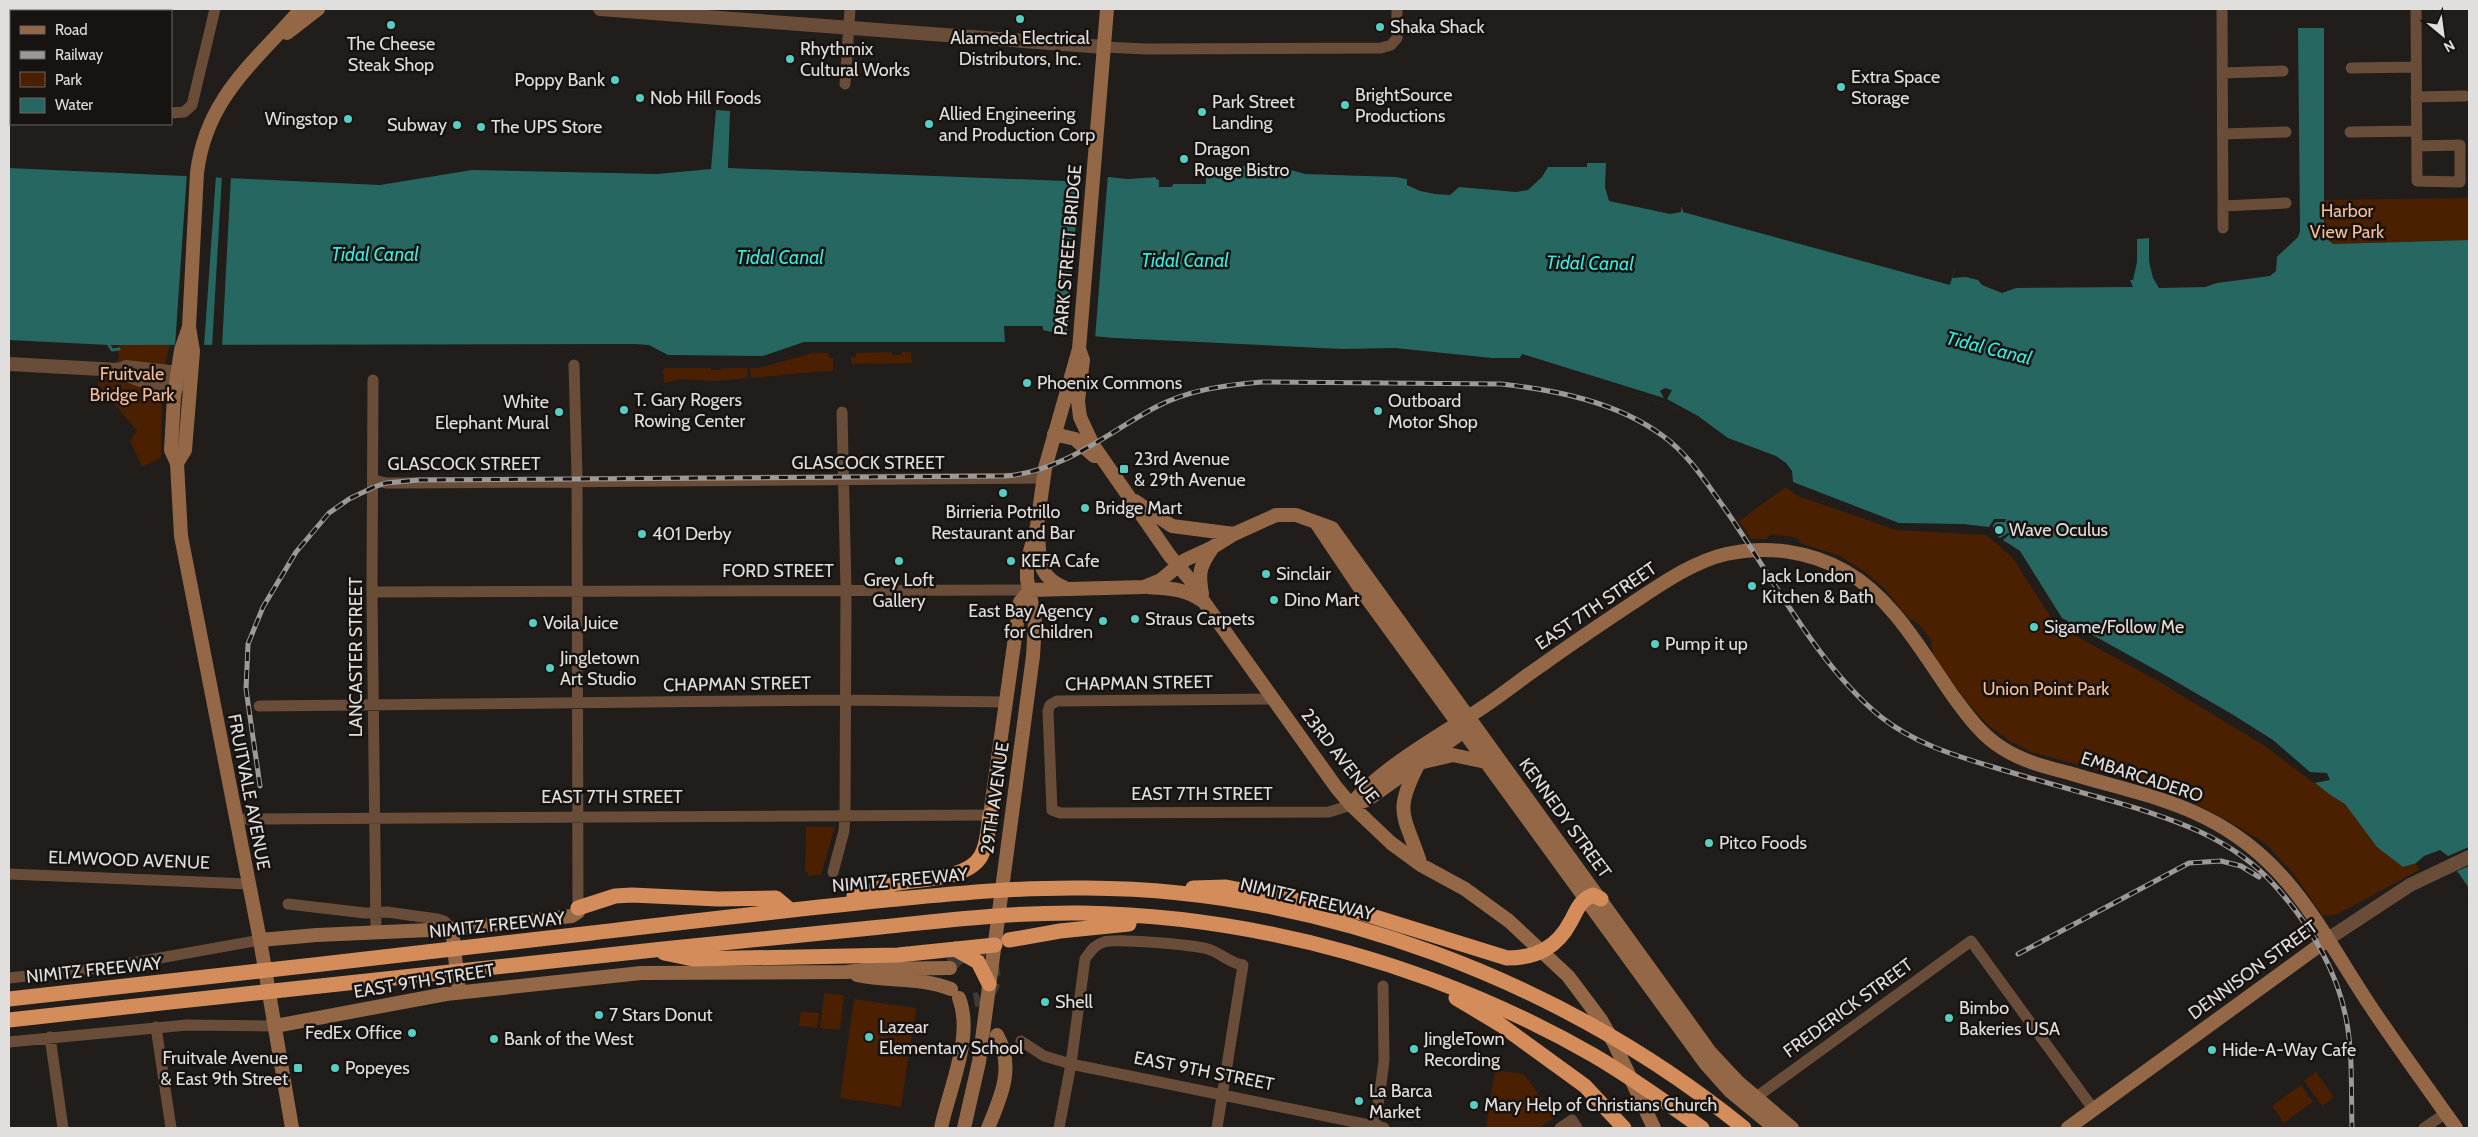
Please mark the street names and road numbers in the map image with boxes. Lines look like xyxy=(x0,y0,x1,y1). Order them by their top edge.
street label: PARK STREET BRIDGE xyxy=(1050,164,1086,336)
street label: GLASCOCK STREET xyxy=(791,452,945,474)
street label: GLASCOCK STREET xyxy=(387,453,541,475)
street label: EAST 7TH STREET xyxy=(1531,557,1661,655)
street label: FORD STREET xyxy=(722,560,834,582)
street label: LANCASTER STREET xyxy=(345,576,367,737)
street label: CHAPMAN STREET xyxy=(1065,671,1214,695)
street label: CHAPMAN STREET xyxy=(663,672,812,696)
street label: 23RD AVENUE xyxy=(1296,704,1384,808)
street label: FRUITVALE AVENUE xyxy=(223,712,275,872)
street label: 29TH AVENUE xyxy=(976,741,1014,855)
street label: EMBARCADERO xyxy=(2078,747,2206,807)
street label: KENNEDY STREET xyxy=(1514,754,1616,883)
street label: EAST 7TH STREET xyxy=(1131,783,1273,805)
street label: EAST 7TH STREET xyxy=(541,786,683,808)
street label: ELMWOOD AVENUE xyxy=(48,846,210,874)
street label: NIMITZ FREEWAY xyxy=(831,863,970,897)
street label: NIMITZ FREEWAY xyxy=(1238,873,1377,925)
street label: NIMITZ FREEWAY xyxy=(428,907,567,943)
street label: DENNISON STREET xyxy=(2184,915,2322,1024)
street label: NIMITZ FREEWAY xyxy=(25,952,164,988)
street label: FREDERICK STREET xyxy=(1779,953,1917,1062)
street label: EAST 9TH STREET xyxy=(352,959,496,1003)
street label: EAST 9TH STREET xyxy=(1132,1047,1276,1095)

